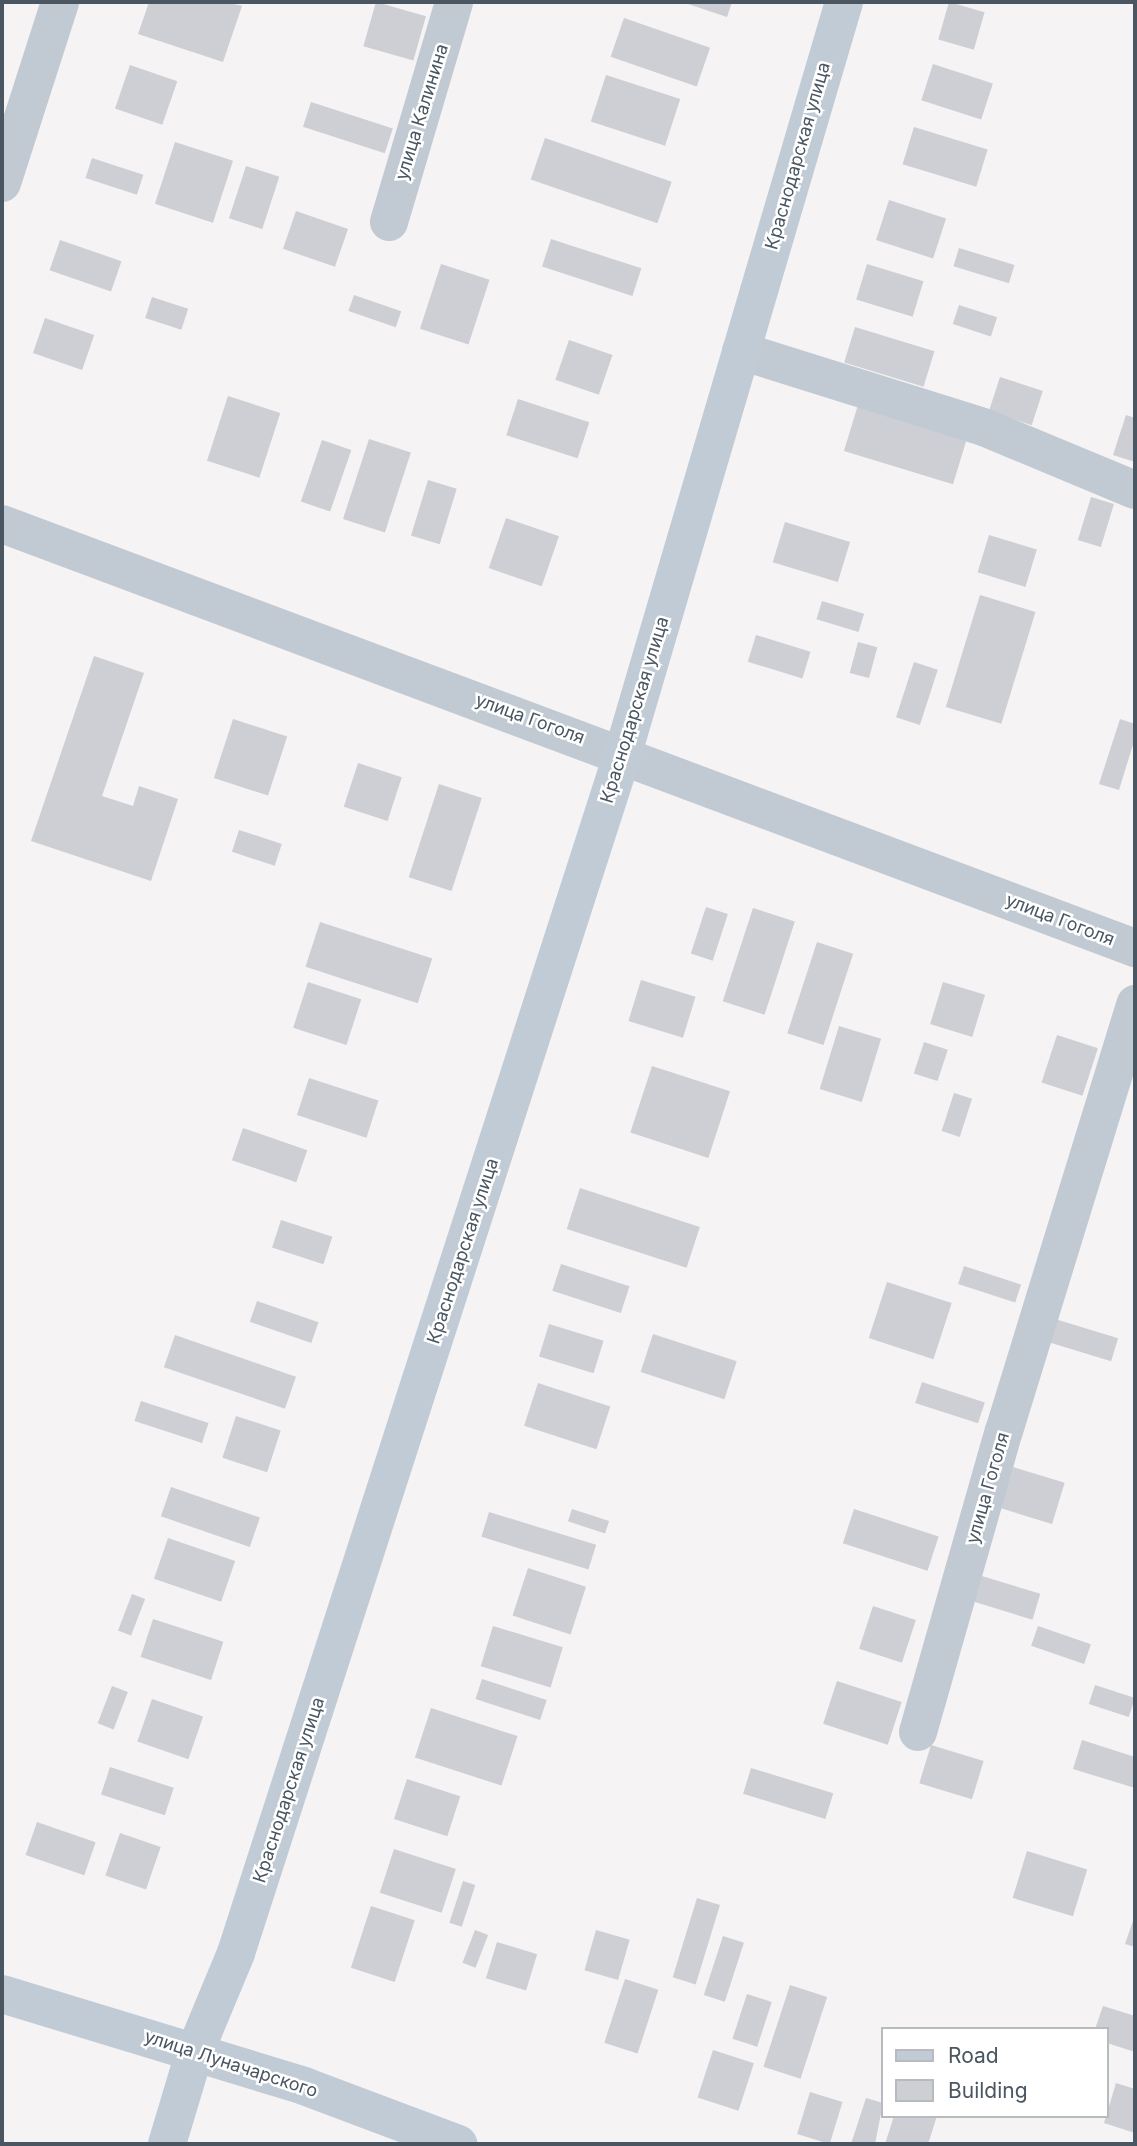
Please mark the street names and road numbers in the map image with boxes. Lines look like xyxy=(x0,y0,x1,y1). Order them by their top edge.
street label: улица Калинина xyxy=(391,41,453,183)
street label: Краснодарская улица xyxy=(761,60,835,252)
street label: Краснодарская улица xyxy=(596,614,674,806)
street label: улица Гоголя xyxy=(472,689,588,749)
street label: улица Гоголя xyxy=(1003,889,1117,951)
street label: Краснодарская улица xyxy=(423,1155,503,1347)
street label: улица Гоголя xyxy=(962,1430,1014,1546)
street label: Краснодарская улица xyxy=(249,1694,329,1886)
street label: улица Луначарского xyxy=(142,2026,320,2102)

